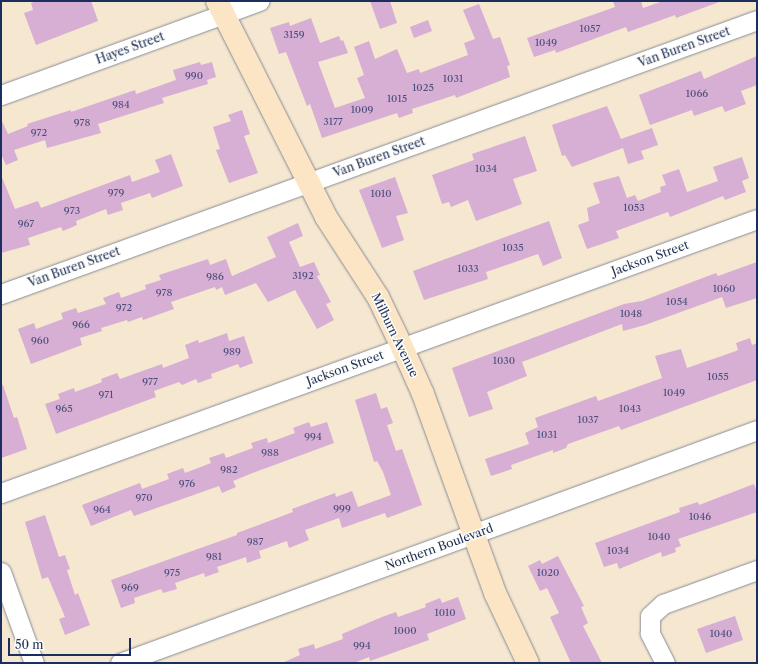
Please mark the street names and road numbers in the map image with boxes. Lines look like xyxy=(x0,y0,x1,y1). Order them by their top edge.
street label: Van Buren Street xyxy=(636,24,732,70)
street label: Hayes Street xyxy=(94,29,166,67)
street label: Van Buren Street xyxy=(331,134,427,180)
street label: Jackson Street xyxy=(610,237,690,279)
street label: Van Buren Street xyxy=(26,244,122,290)
street label: Milburn Avenue xyxy=(368,290,422,380)
street label: Jackson Street xyxy=(305,347,385,389)
street label: Northern Boulevard xyxy=(383,521,495,573)

